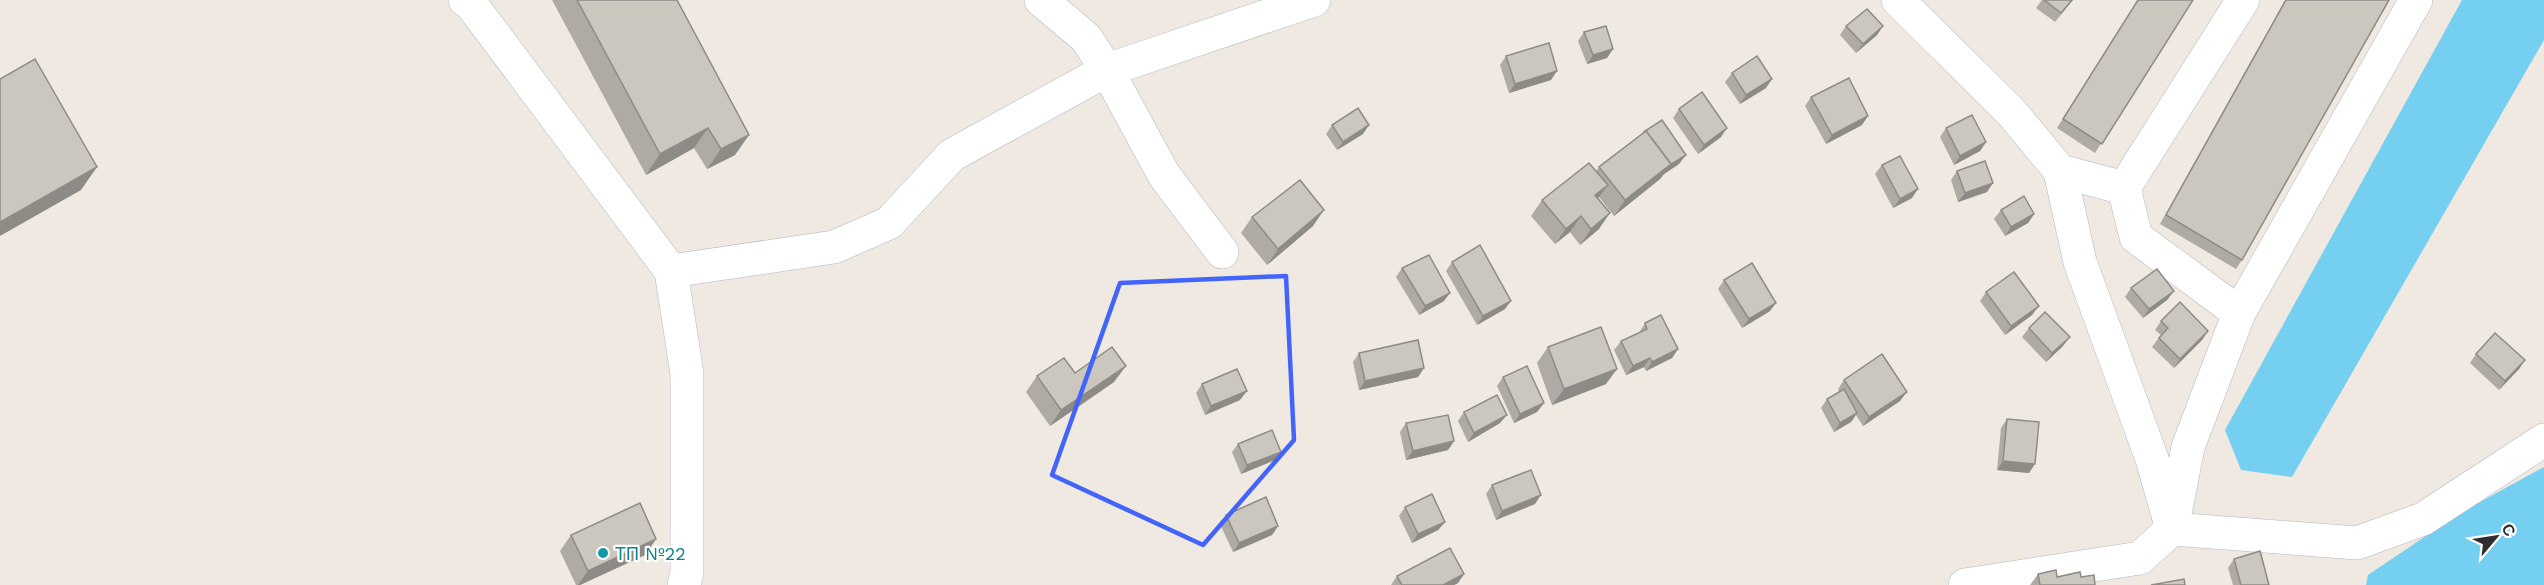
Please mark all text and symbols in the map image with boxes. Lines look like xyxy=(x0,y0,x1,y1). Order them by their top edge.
north arrow xyxy=(2466,507,2526,567)
text: С xyxy=(2498,520,2520,540)
place label: ТП №22 xyxy=(615,543,686,564)
marker: ТП №22 xyxy=(596,546,610,560)

